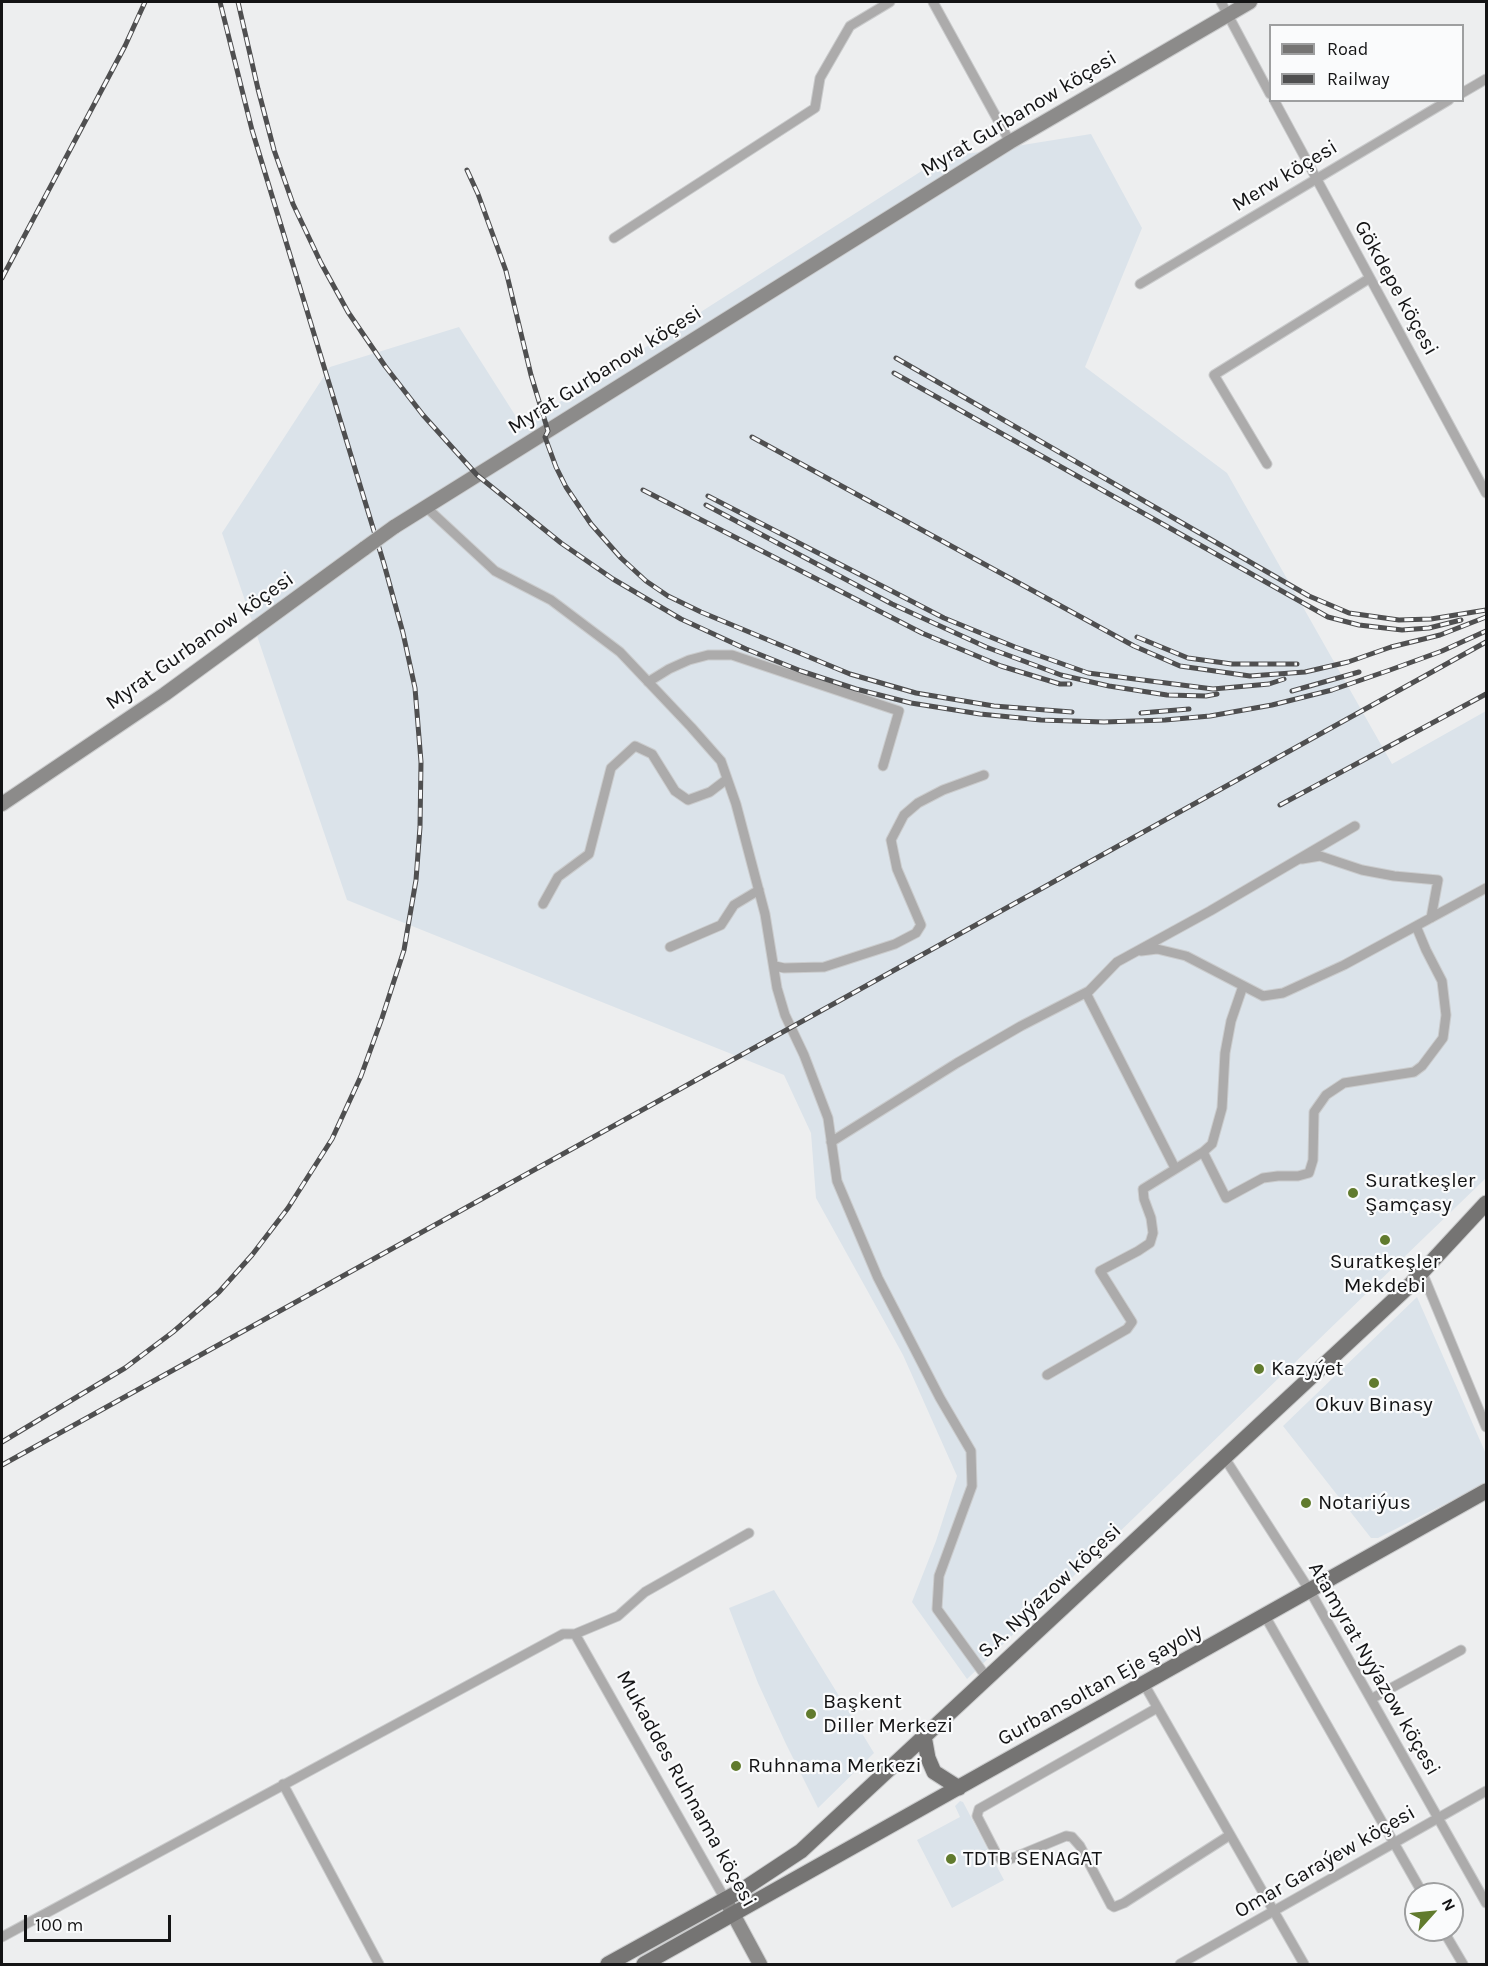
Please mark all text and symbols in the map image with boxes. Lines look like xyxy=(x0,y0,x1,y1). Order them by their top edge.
legend xyxy=(1269,24,1464,102)
text: Road xyxy=(1327,38,1368,60)
street label: Myrat Gurbanow köçesi xyxy=(917,46,1121,182)
text: Railway xyxy=(1327,68,1390,90)
street label: Merw köçesi xyxy=(1228,135,1342,217)
street label: Gökdepe köçesi xyxy=(1349,216,1443,360)
street label: Myrat Gurbanow köçesi xyxy=(503,300,707,440)
street label: Myrat Gurbanow köçesi xyxy=(101,566,299,716)
place label: Suratkeşler Şamçasy xyxy=(1365,1168,1475,1218)
marker: Suratkeşler Şamçasy xyxy=(1346,1186,1360,1200)
marker: Suratkeşler Mekdebi xyxy=(1378,1233,1392,1247)
place label: Suratkeşler Mekdebi xyxy=(1330,1249,1440,1299)
place label: Kazyýet xyxy=(1271,1356,1344,1382)
marker: Kazyýet xyxy=(1252,1362,1266,1376)
marker: Okuv Binasy xyxy=(1367,1376,1381,1390)
place label: Okuv Binasy xyxy=(1315,1392,1433,1418)
place label: Notariýus xyxy=(1318,1490,1411,1516)
marker: Notariýus xyxy=(1299,1496,1313,1510)
street label: S.A. Nyýazow köçesi xyxy=(973,1518,1127,1664)
street label: Atamyrat Nyýazow köçesi xyxy=(1303,1558,1445,1780)
street label: Gurbansoltan Eje şayoly xyxy=(993,1618,1207,1752)
street label: Mukaddes Ruhnama köçesi xyxy=(610,1666,762,1912)
place label: Başkent Diller Merkezi xyxy=(823,1689,953,1739)
marker: Başkent Diller Merkezi xyxy=(804,1707,818,1721)
place label: Ruhnama Merkezi xyxy=(748,1753,922,1779)
marker: Ruhnama Merkezi xyxy=(729,1759,743,1773)
street label: Omar Garaýew köçesi xyxy=(1230,1800,1420,1924)
place label: TDTB SENAGAT xyxy=(963,1846,1102,1872)
marker: TDTB SENAGAT xyxy=(944,1852,958,1866)
north arrow xyxy=(1404,1882,1464,1942)
text: N xyxy=(1438,1895,1460,1914)
scale bar xyxy=(27,1903,174,1941)
text: 100 m xyxy=(35,1914,83,1936)

